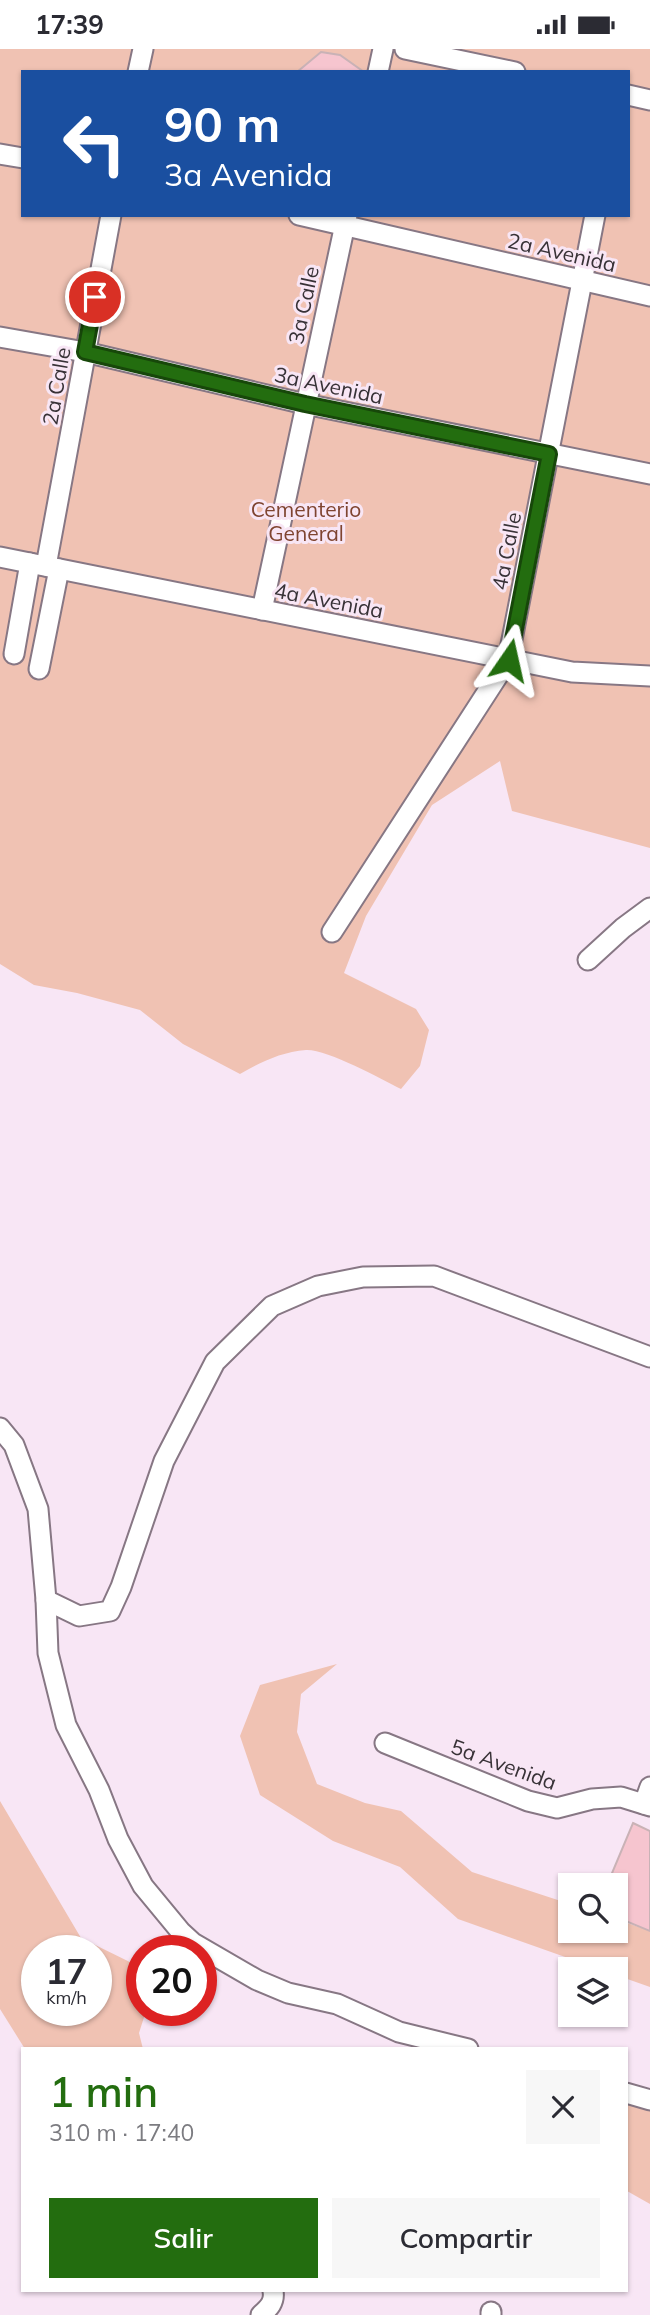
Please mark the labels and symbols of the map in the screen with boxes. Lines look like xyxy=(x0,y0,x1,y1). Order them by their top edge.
street label: 2a Avenida xyxy=(505,227,619,277)
street label: 3a Calle xyxy=(282,264,324,346)
pin xyxy=(65,267,125,327)
street label: 2a Calle xyxy=(36,345,76,427)
street label: 3a Avenida xyxy=(272,361,386,409)
park label: Cementerio General xyxy=(251,496,361,546)
street label: 4a Calle xyxy=(486,510,526,592)
street label: 4a Avenida xyxy=(272,577,386,623)
position arrow xyxy=(472,623,546,697)
street label: 5a Avenida xyxy=(448,1733,560,1795)
speed limit sign: 20 xyxy=(126,1935,217,2026)

